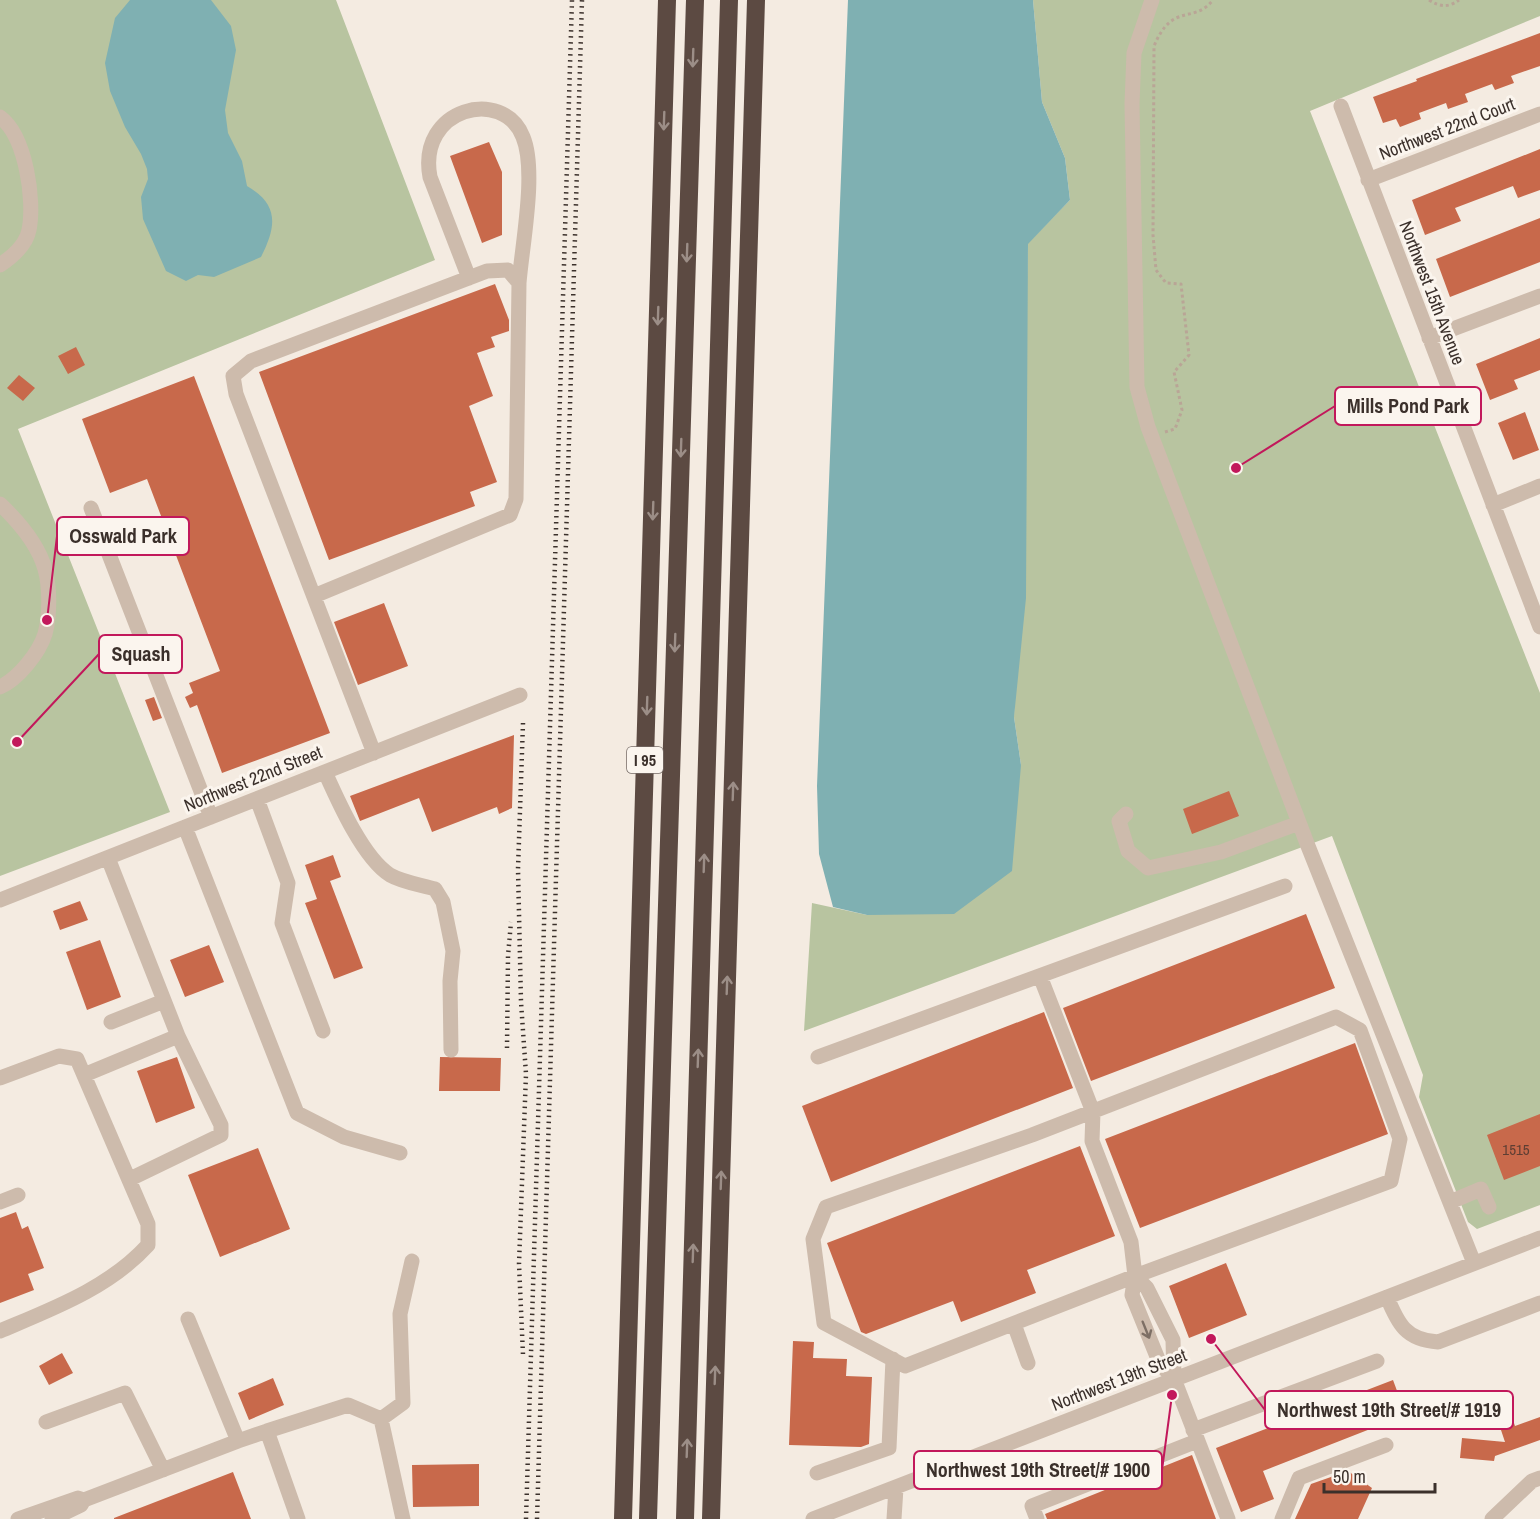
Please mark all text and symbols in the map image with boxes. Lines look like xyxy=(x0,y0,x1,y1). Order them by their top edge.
one-way arrow xyxy=(687,48,698,68)
street label: Northwest 22nd Court xyxy=(1375,91,1518,166)
one-way arrow xyxy=(658,111,670,131)
street label: Northwest 15th Avenue xyxy=(1393,217,1471,368)
one-way arrow xyxy=(681,243,693,263)
one-way arrow xyxy=(653,306,664,326)
callout: Mills Pond Park xyxy=(1335,387,1481,425)
text: Mills Pond Park xyxy=(1347,392,1470,419)
one-way arrow xyxy=(675,438,687,458)
one-way arrow xyxy=(647,501,658,521)
callout: Osswald Park xyxy=(57,517,189,555)
text: Osswald Park xyxy=(69,522,178,549)
one-way arrow xyxy=(669,633,681,653)
callout: Squash xyxy=(99,635,182,673)
text: Squash xyxy=(111,640,171,667)
one-way arrow xyxy=(641,696,653,716)
street label: Northwest 22nd Street xyxy=(180,739,326,818)
road number: I 95 xyxy=(627,747,663,773)
one-way arrow xyxy=(727,781,738,801)
one-way arrow xyxy=(698,854,709,874)
one-way arrow xyxy=(721,976,733,996)
one-way arrow xyxy=(692,1049,704,1069)
house number: 1515 xyxy=(1502,1139,1530,1160)
one-way arrow xyxy=(715,1171,727,1191)
one-way arrow xyxy=(687,1243,698,1263)
one-way arrow xyxy=(1141,1320,1152,1339)
street label: Northwest 19th Street xyxy=(1048,1342,1190,1417)
one-way arrow xyxy=(709,1366,721,1386)
callout: Northwest 19th Street/# 1919 xyxy=(1265,1391,1513,1429)
text: Northwest 19th Street/# 1919 xyxy=(1277,1396,1501,1423)
one-way arrow xyxy=(682,1438,693,1458)
callout: Northwest 19th Street/# 1900 xyxy=(914,1451,1162,1489)
text: Northwest 19th Street/# 1900 xyxy=(926,1456,1150,1483)
scale bar xyxy=(1324,1456,1435,1494)
text: 50 m xyxy=(1333,1464,1366,1489)

